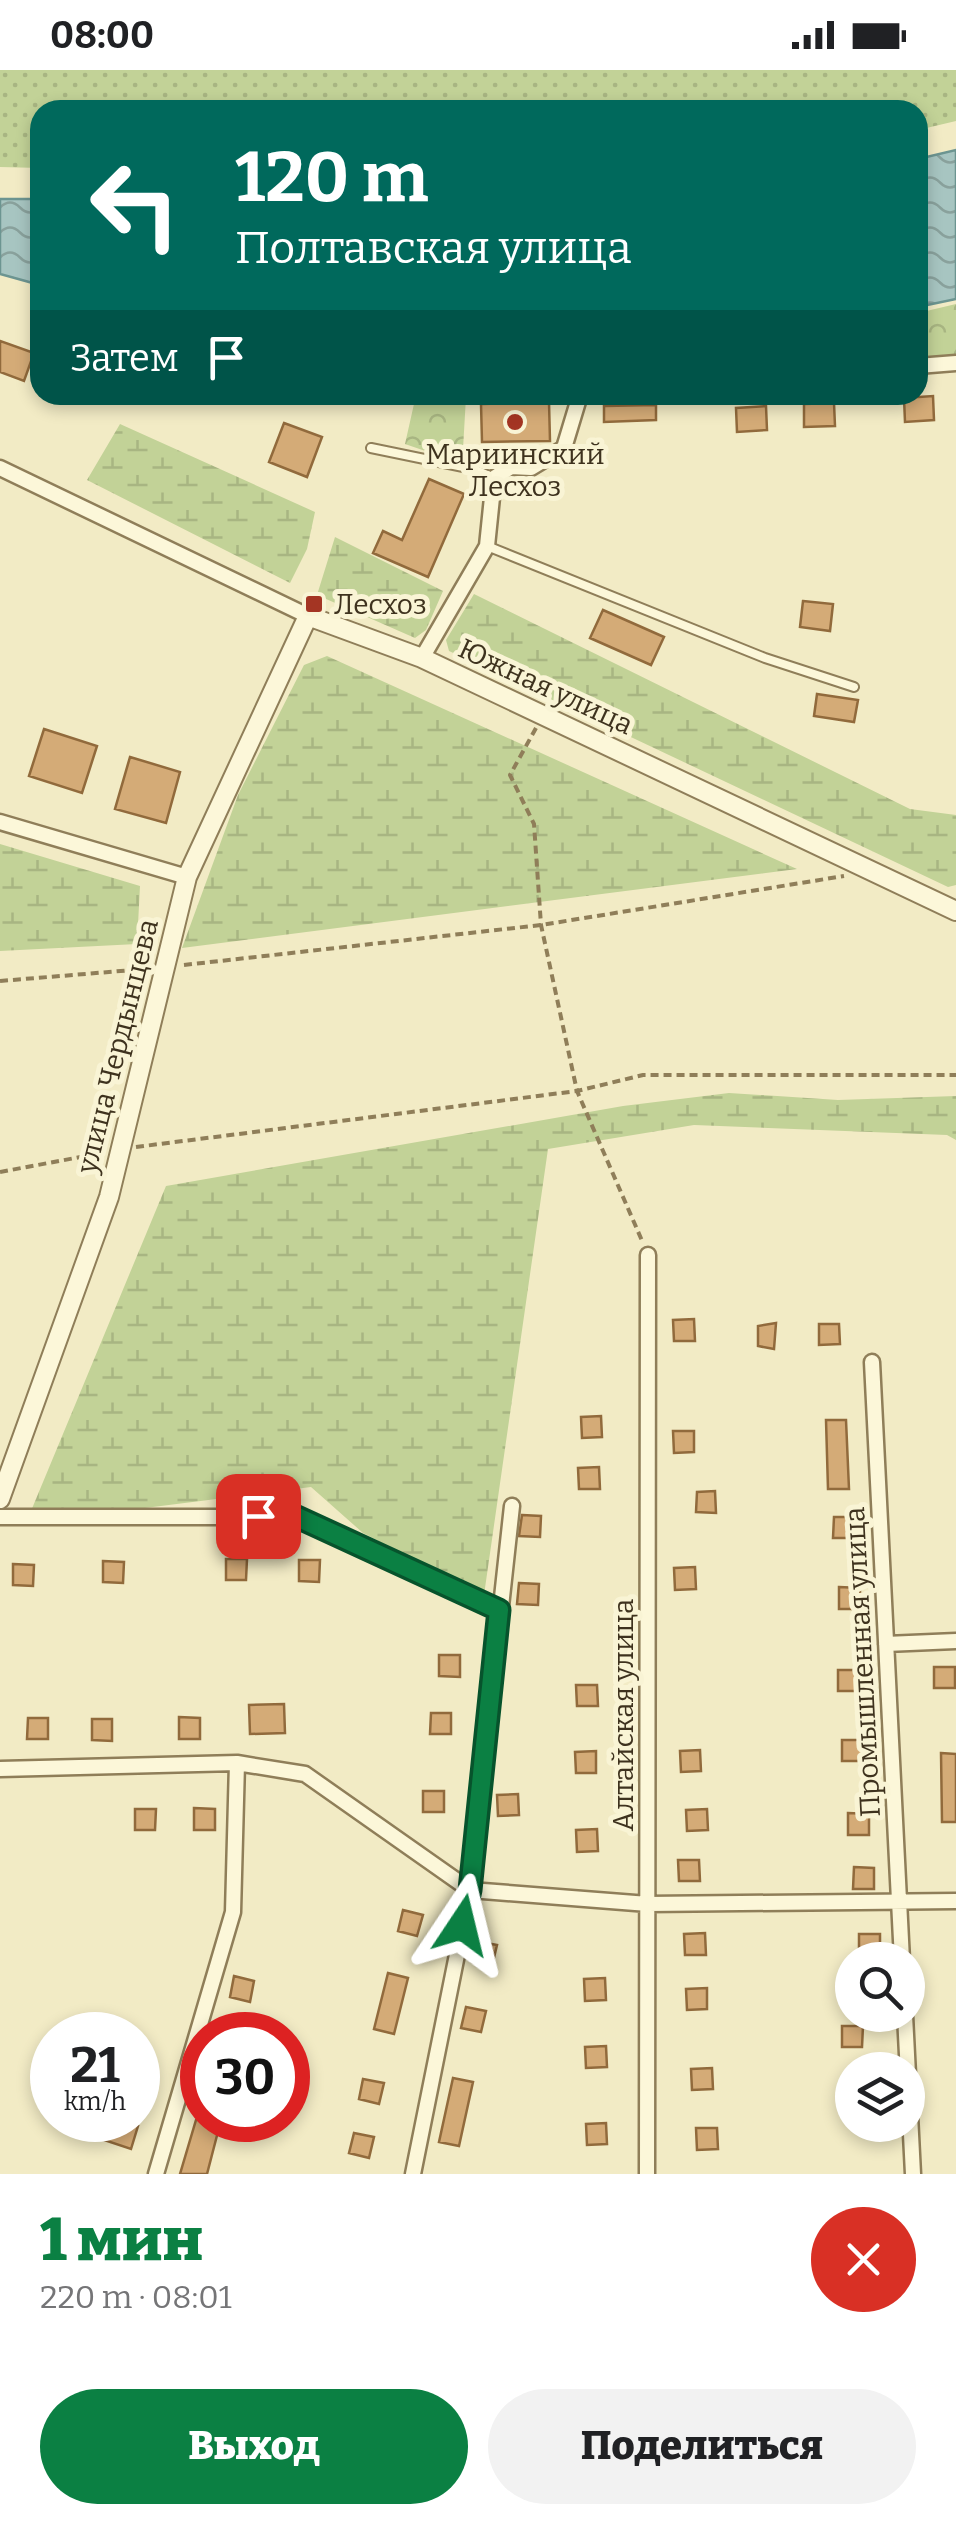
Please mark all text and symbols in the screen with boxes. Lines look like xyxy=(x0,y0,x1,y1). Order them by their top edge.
text: 08:00 xyxy=(50,12,154,58)
text: 120 m xyxy=(235,136,428,220)
icon: left xyxy=(70,140,200,270)
text: Полтавская улица xyxy=(235,221,632,275)
icon: arrive xyxy=(199,330,254,385)
text: Затем xyxy=(70,335,179,381)
marker: Мариинский Лесхоз xyxy=(504,411,526,433)
place label: Мариинский Лесхоз xyxy=(425,438,605,503)
place label: Лесхоз xyxy=(334,588,427,621)
marker: Лесхоз xyxy=(303,593,325,615)
street label: Южная улица xyxy=(453,632,638,741)
street label: улица Чердынцева xyxy=(70,916,165,1178)
pin xyxy=(216,1474,301,1559)
icon: arrive xyxy=(231,1489,286,1544)
street label: Промышленная улица xyxy=(838,1506,887,1818)
street label: Алтайская улица xyxy=(607,1599,640,1831)
position arrow xyxy=(410,1873,514,1977)
map controls xyxy=(835,1942,925,2142)
button: search xyxy=(835,1942,925,2032)
speed limit sign: 30 xyxy=(180,2012,310,2142)
text: 21 xyxy=(70,2035,120,2095)
button: layers xyxy=(835,2052,925,2142)
text: km/h xyxy=(64,2087,126,2117)
text: 1 мин xyxy=(40,2204,203,2276)
button: close xyxy=(811,2207,916,2312)
text: 220 m · 08:01 xyxy=(40,2278,232,2316)
button: Выход xyxy=(40,2389,468,2504)
button: Поделиться xyxy=(488,2389,916,2504)

